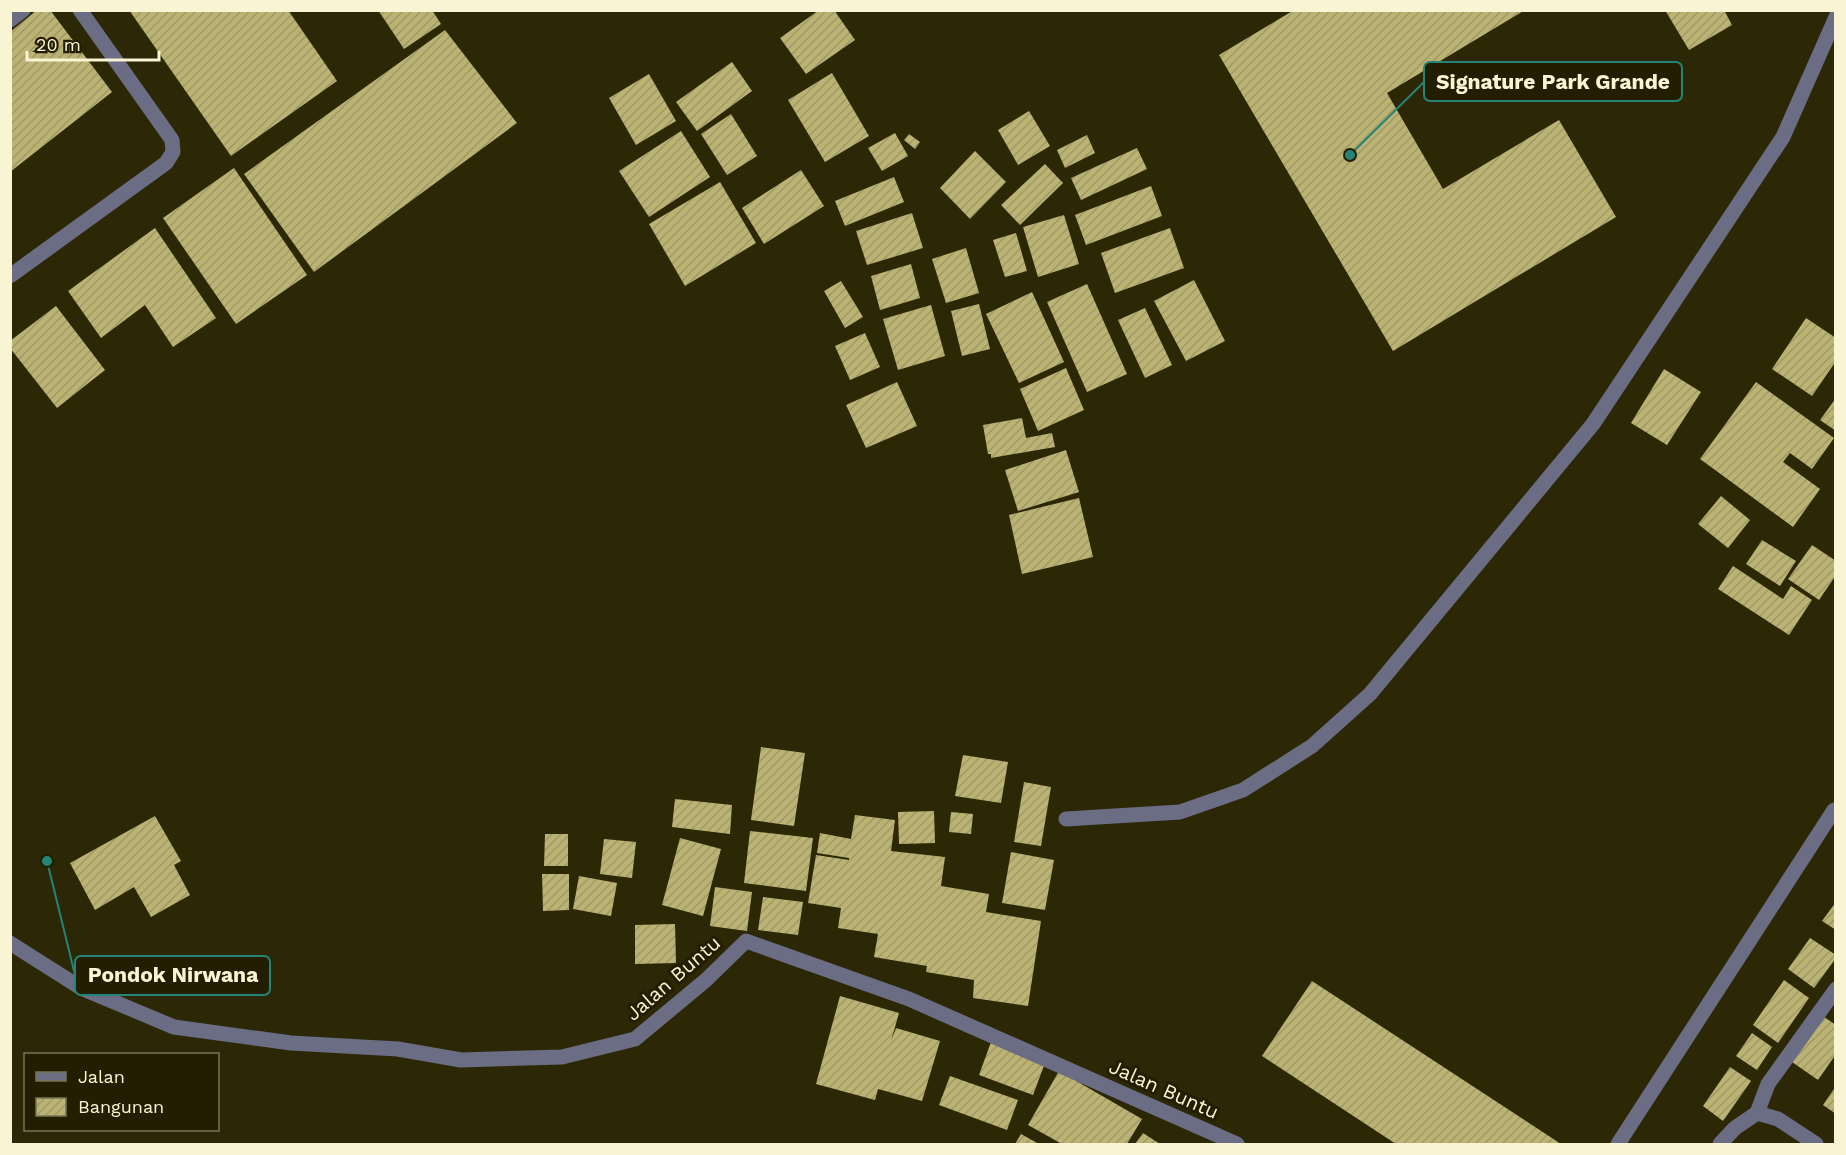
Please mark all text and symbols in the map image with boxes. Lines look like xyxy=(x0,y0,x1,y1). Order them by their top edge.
scale bar xyxy=(27,24,159,62)
text: 20 m xyxy=(36,34,81,55)
callout: Signature Park Grande xyxy=(1424,62,1682,101)
text: Signature Park Grande xyxy=(1436,69,1670,94)
street label: Jalan Buntu xyxy=(621,930,725,1026)
callout: Pondok Nirwana xyxy=(75,956,270,995)
text: Pondok Nirwana xyxy=(88,962,259,987)
legend xyxy=(24,1053,219,1131)
street label: Jalan Buntu xyxy=(1106,1054,1222,1124)
text: Jalan xyxy=(78,1066,125,1087)
text: Bangunan xyxy=(78,1096,164,1117)

